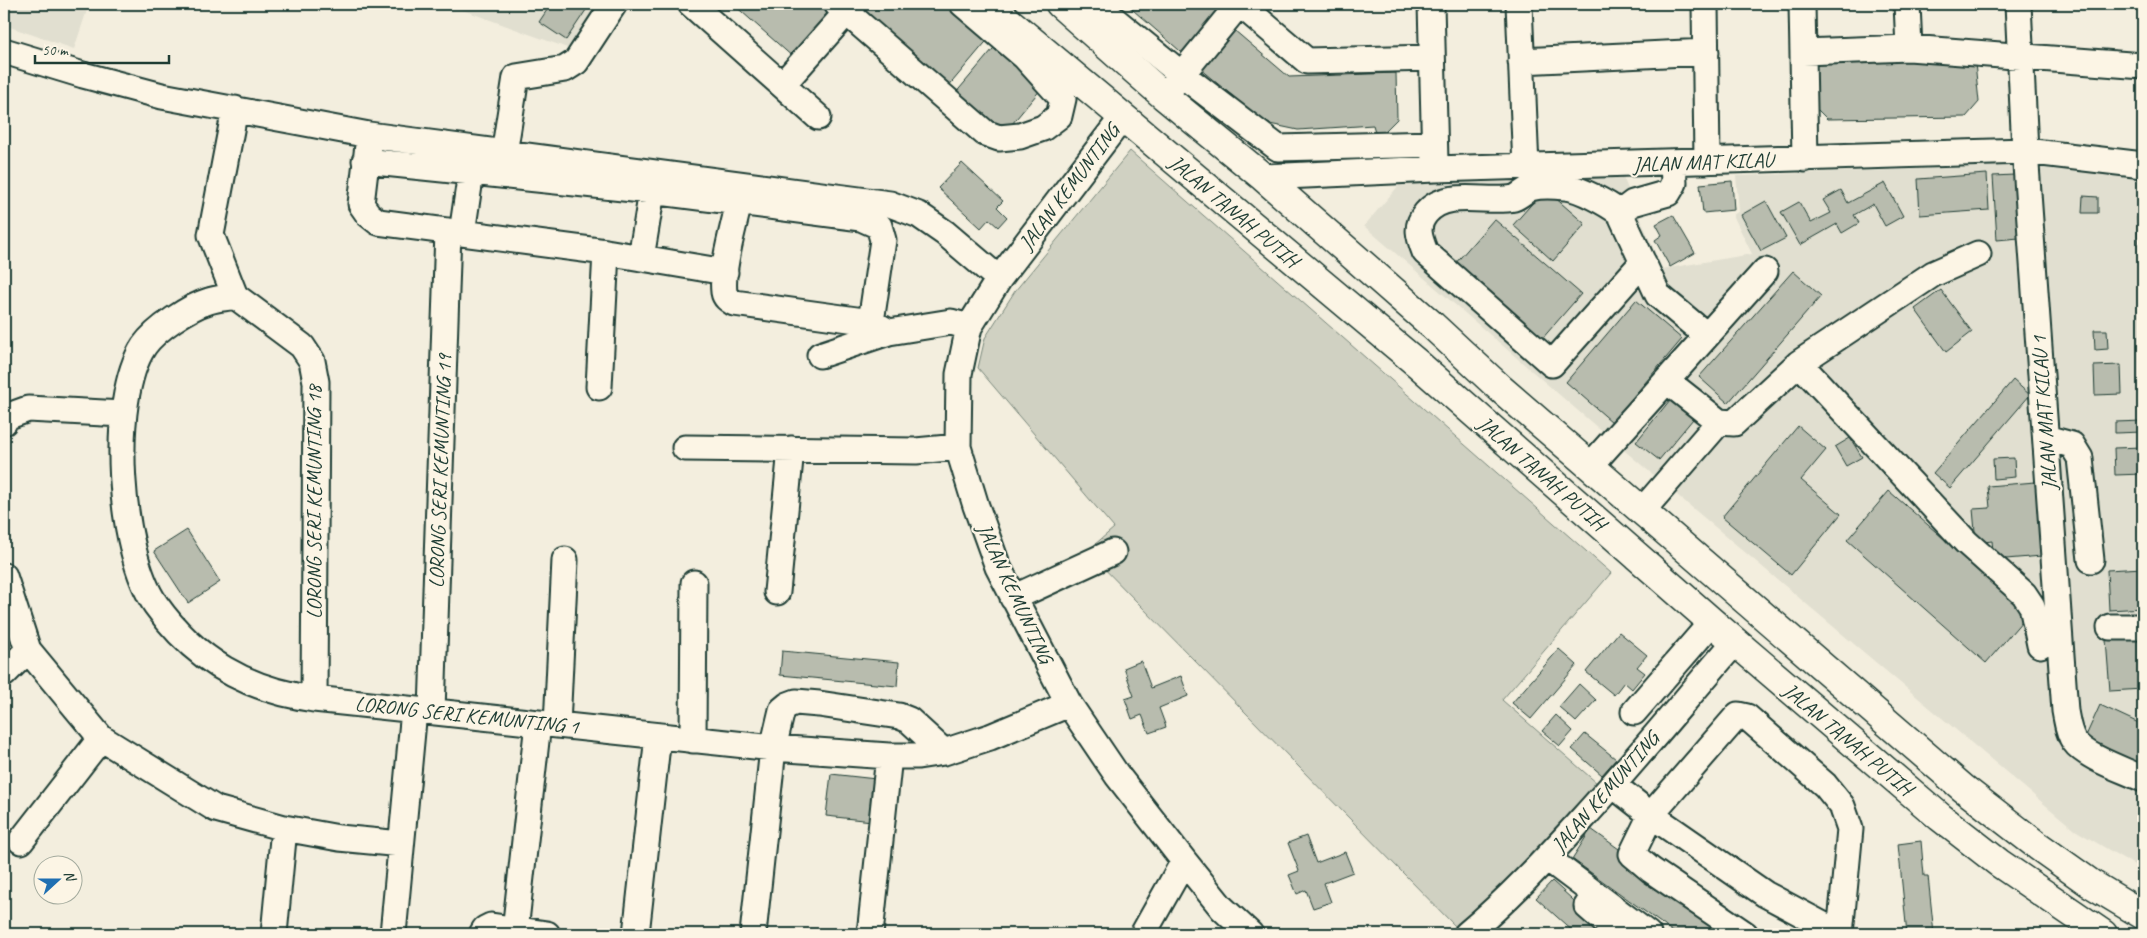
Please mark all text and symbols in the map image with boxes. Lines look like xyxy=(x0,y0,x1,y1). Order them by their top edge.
scale bar xyxy=(35,32,169,64)
text: 50 m xyxy=(42,41,69,60)
street label: JALAN KEMUNTING xyxy=(1013,116,1127,256)
street label: JALAN MAT KILAU xyxy=(1631,146,1776,177)
street label: JALAN TANAH PUTIH xyxy=(1163,149,1307,275)
street label: JALAN MAT KILAU 1 xyxy=(2026,333,2062,492)
street label: LORONG SERI KEMUNTING 19 xyxy=(423,352,457,588)
street label: LORONG SERI KEMUNTING 18 xyxy=(301,382,327,619)
street label: JALAN TANAH PUTIH xyxy=(1472,410,1614,538)
street label: JALAN KEMUNTING xyxy=(971,518,1060,670)
street label: JALAN TANAH PUTIH xyxy=(1777,677,1921,803)
street label: LORONG SERI KEMUNTING 1 xyxy=(354,690,582,740)
street label: JALAN KEMUNTING xyxy=(1545,724,1667,858)
north arrow xyxy=(32,856,82,906)
text: N xyxy=(60,868,80,885)

